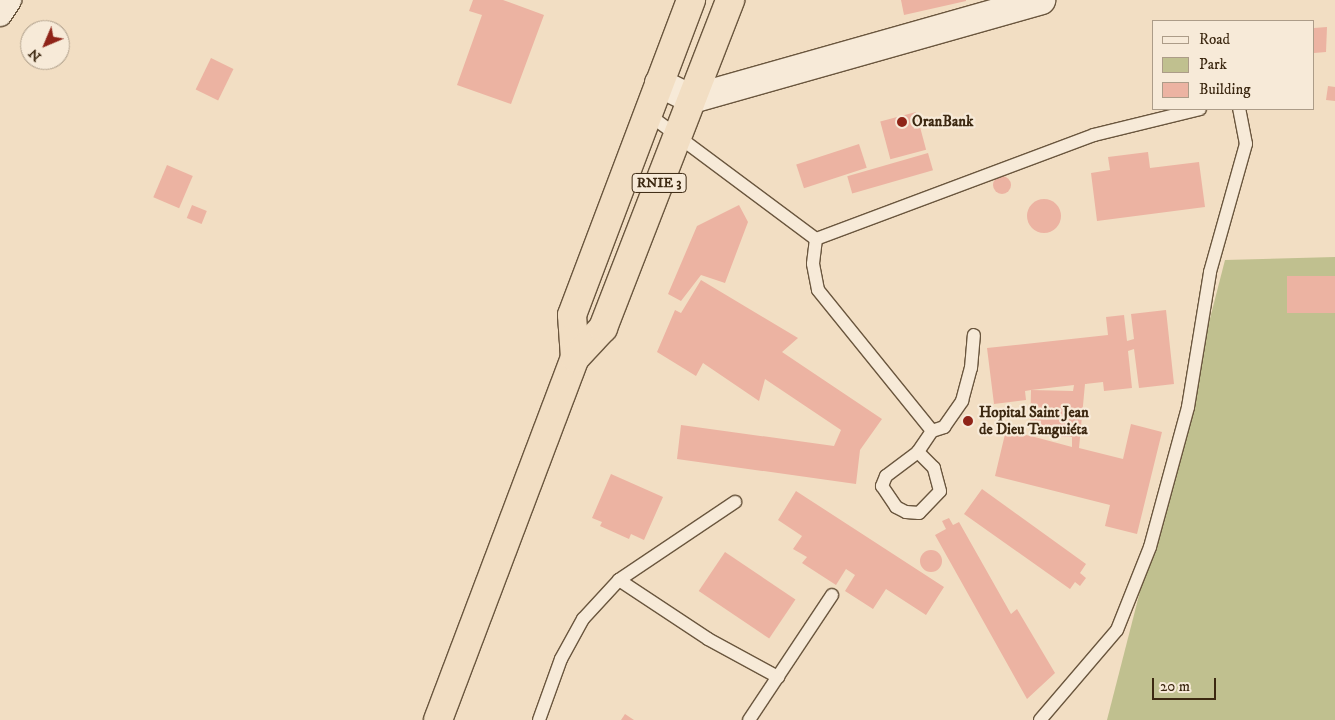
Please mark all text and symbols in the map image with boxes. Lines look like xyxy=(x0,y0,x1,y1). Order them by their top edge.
north arrow xyxy=(20,20,70,70)
legend xyxy=(1152,20,1315,110)
text: Road xyxy=(1199,30,1230,49)
text: N xyxy=(25,44,46,65)
text: Park xyxy=(1199,55,1227,74)
text: Building xyxy=(1199,80,1251,99)
place label: OranBank xyxy=(912,113,974,131)
marker: OranBank xyxy=(896,116,908,128)
road number: RNIE 3 xyxy=(632,172,686,194)
place label: Hopital Saint Jean de Dieu Tanguiéta xyxy=(979,403,1089,438)
marker: Hopital Saint Jean de Dieu Tanguiéta xyxy=(961,414,975,428)
scale bar xyxy=(1155,668,1219,700)
text: 20 m xyxy=(1160,677,1190,696)

